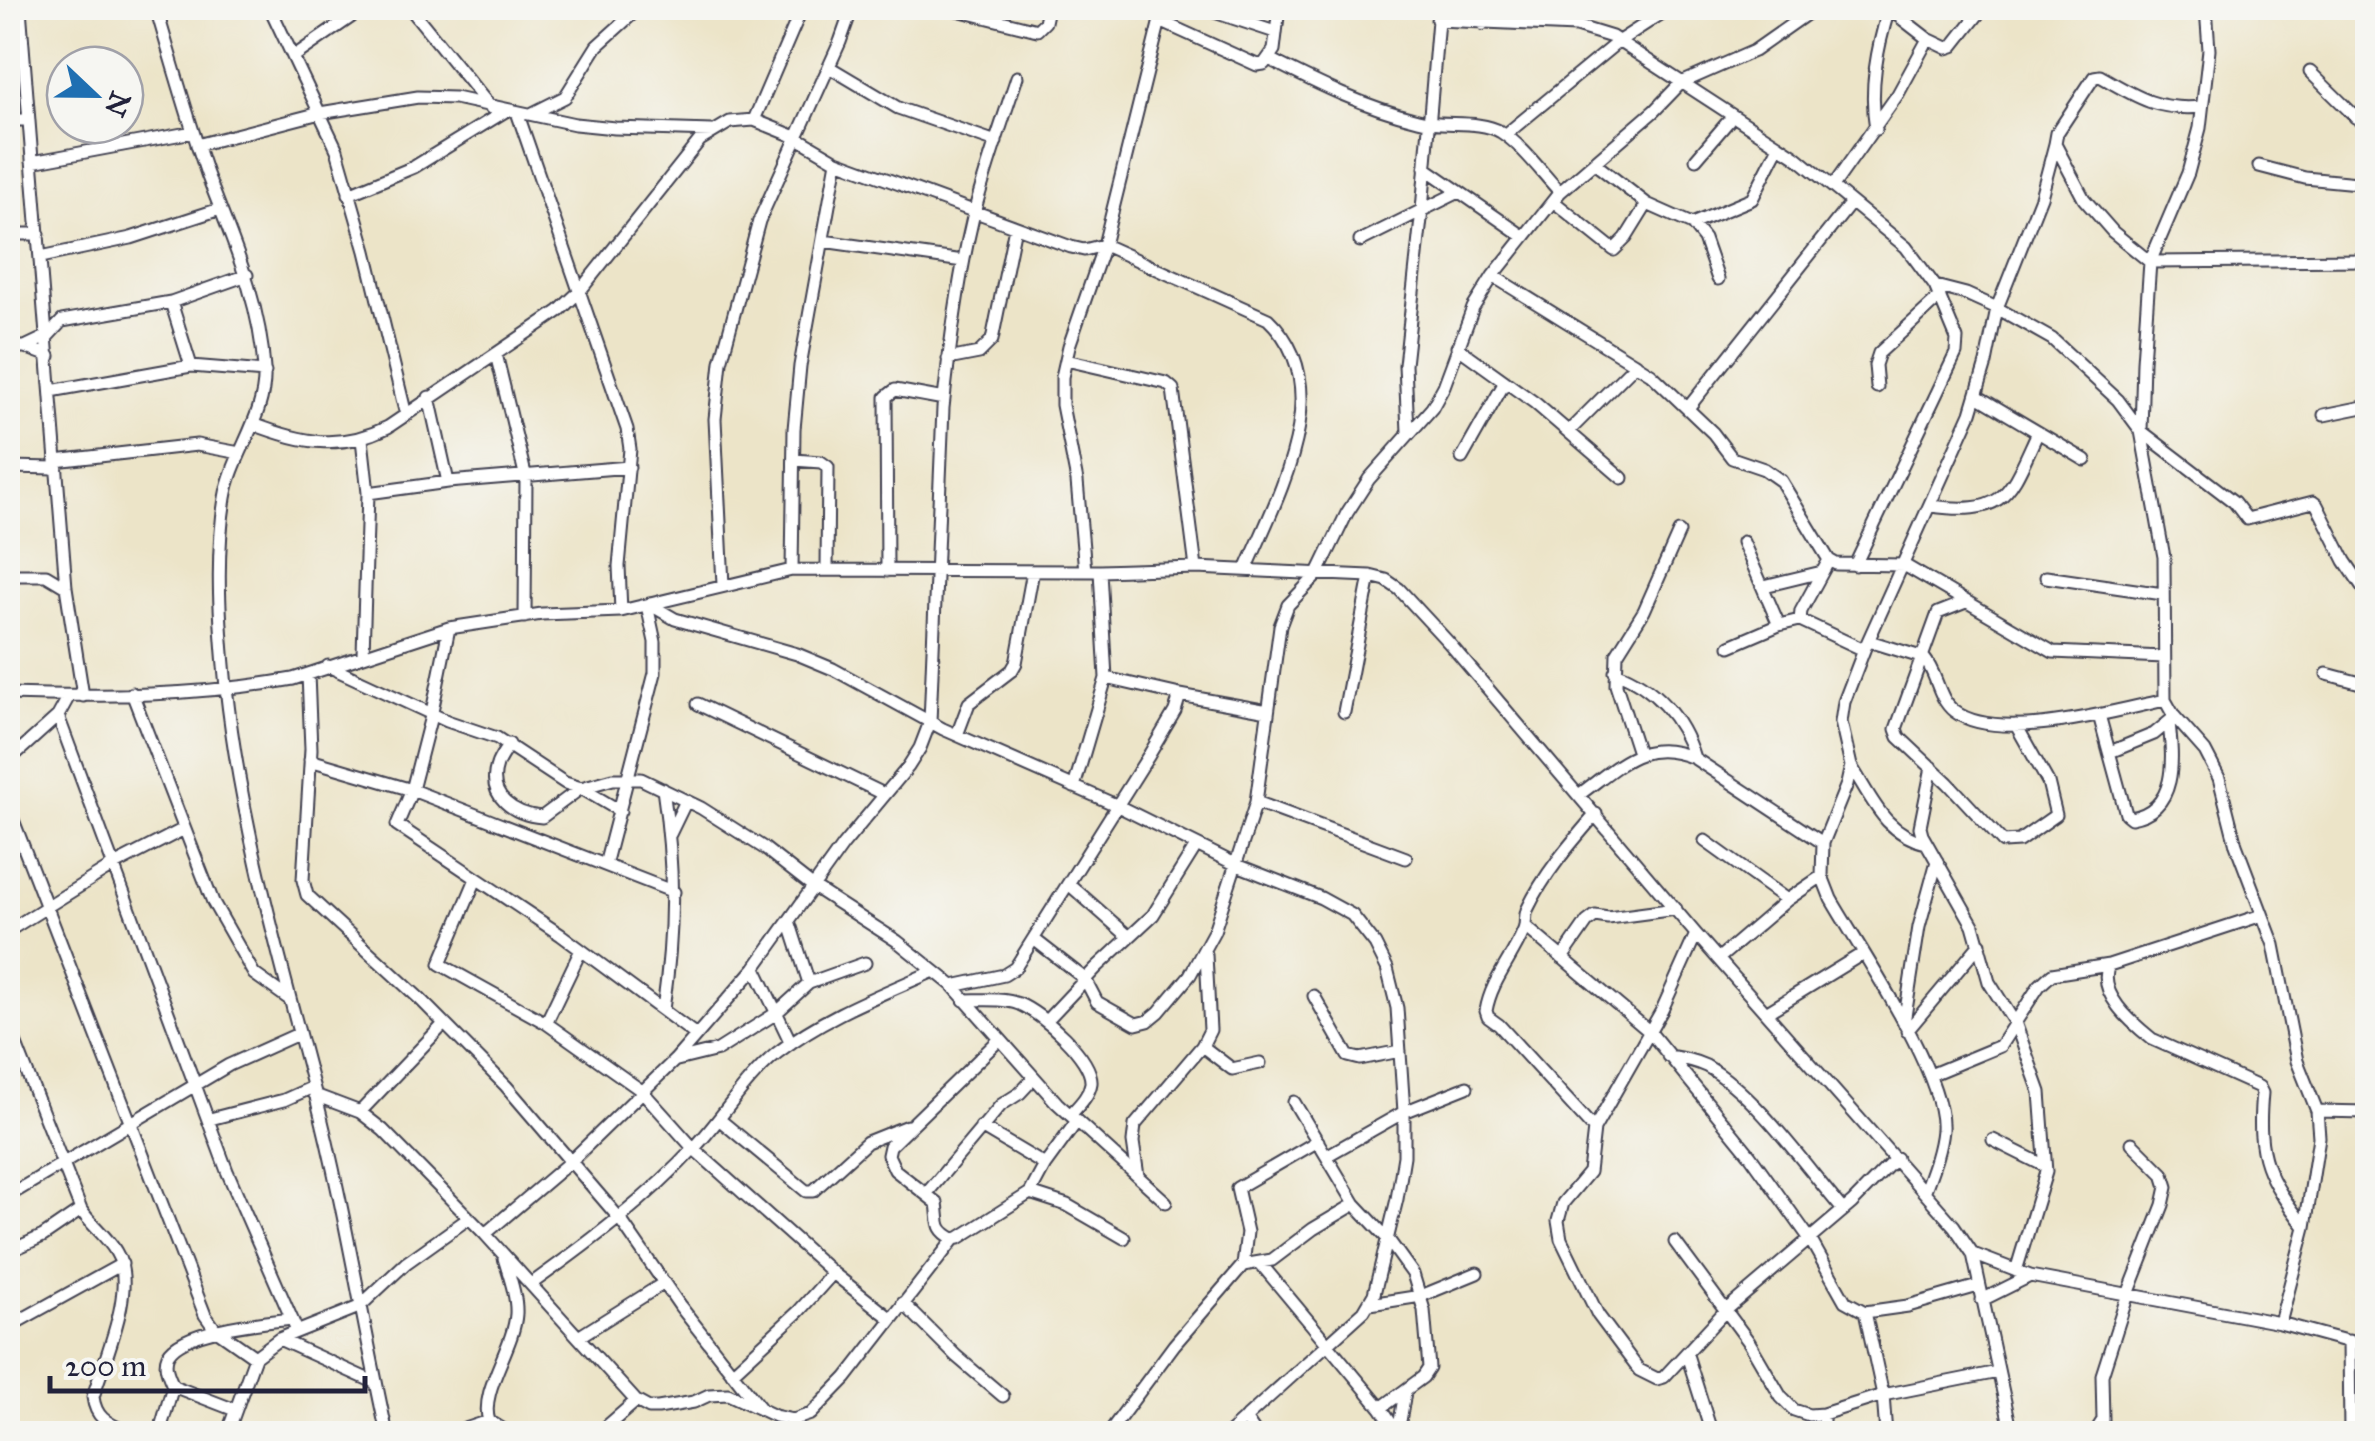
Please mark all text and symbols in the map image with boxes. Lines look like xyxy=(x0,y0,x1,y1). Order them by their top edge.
north arrow xyxy=(45,45,145,145)
text: N xyxy=(97,87,138,122)
scale bar xyxy=(50,1331,365,1393)
text: 200 m xyxy=(65,1348,146,1384)

